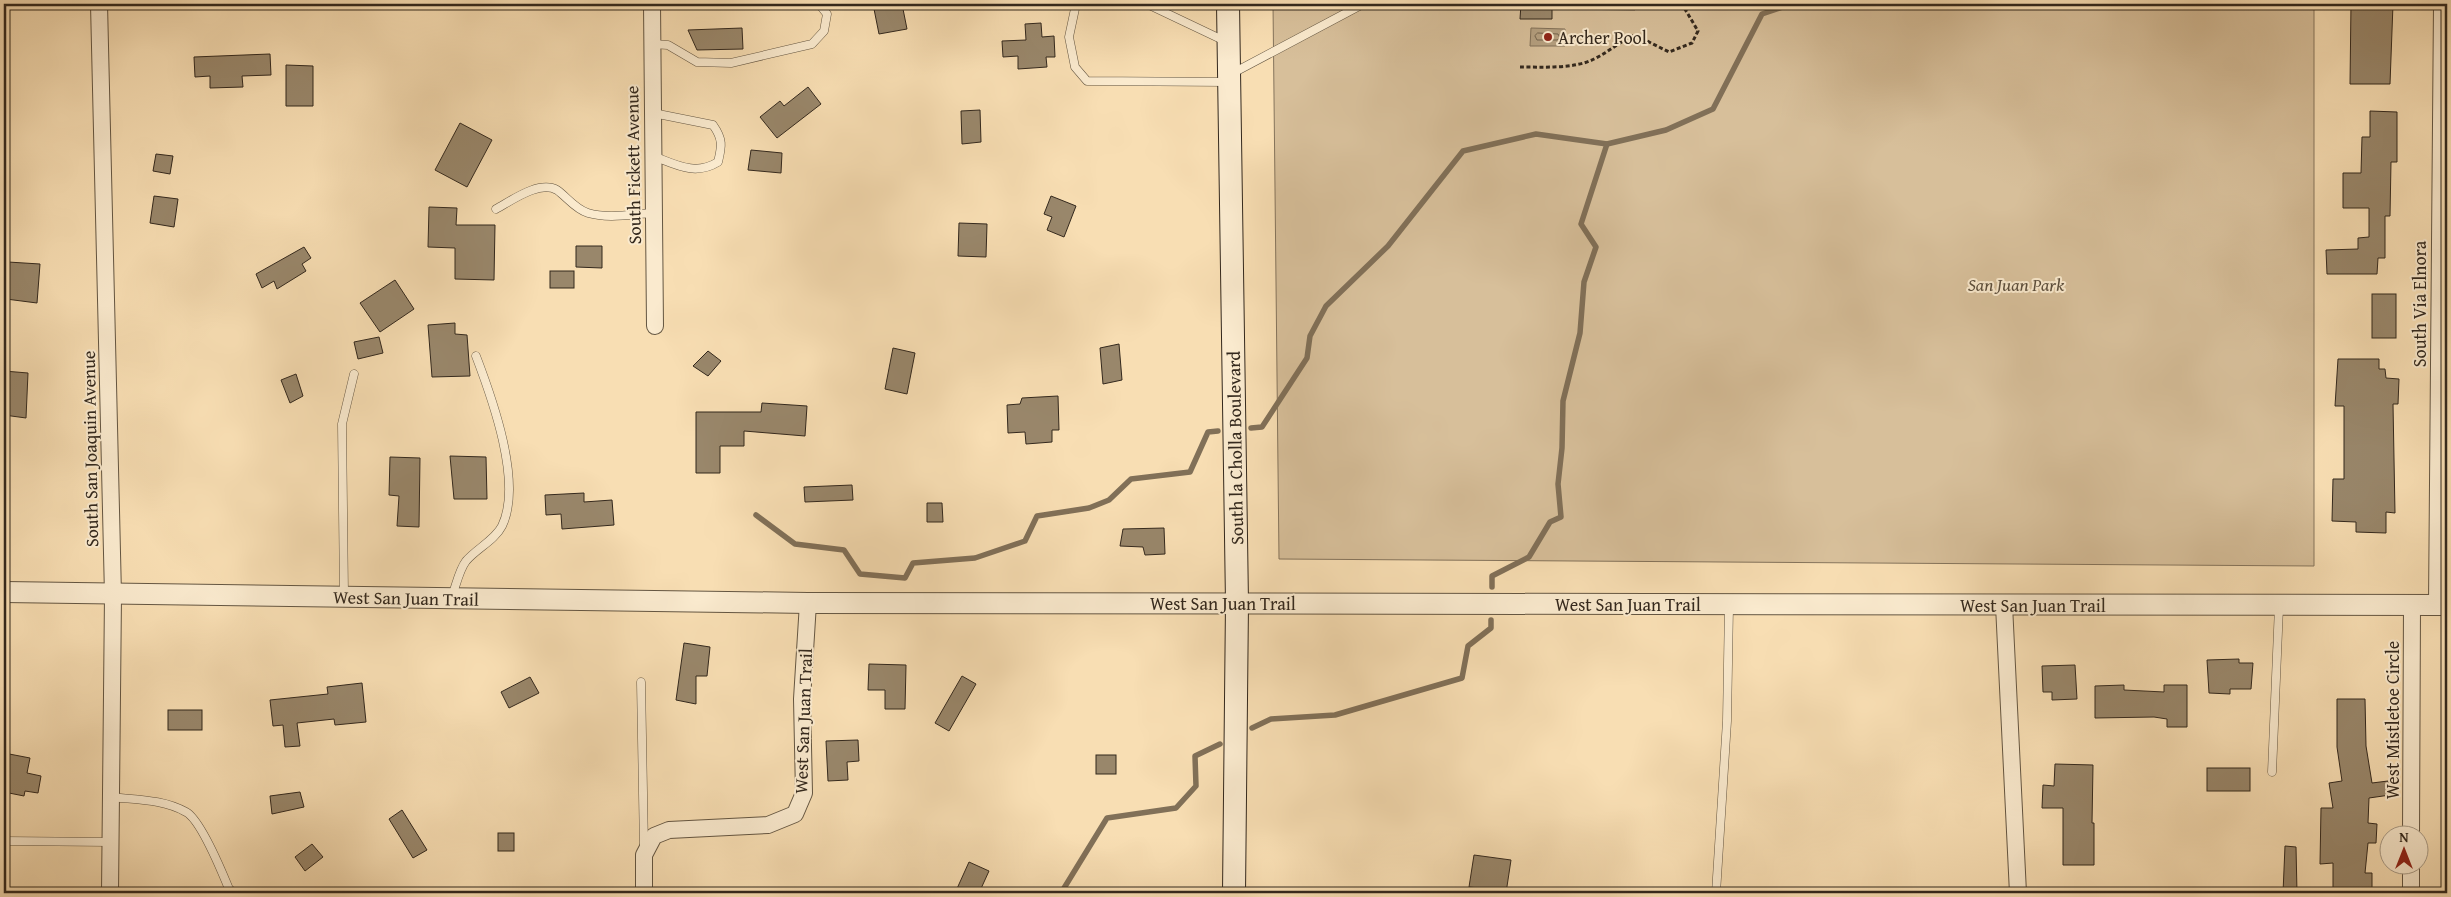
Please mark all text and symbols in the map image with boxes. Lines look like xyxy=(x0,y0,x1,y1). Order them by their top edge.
place label: Archer Pool xyxy=(1558,24,1647,51)
marker: Archer Pool xyxy=(1542,31,1554,43)
street label: South Fickett Avenue xyxy=(618,85,648,245)
street label: South Via Elnora xyxy=(2406,240,2433,367)
park label: San Juan Park xyxy=(1968,271,2065,298)
street label: South la Cholla Boulevard xyxy=(1220,350,1250,545)
street label: South San Joaquin Avenue xyxy=(75,351,105,547)
street label: West San Juan Trail xyxy=(333,583,479,613)
street label: West San Juan Trail xyxy=(1150,590,1296,617)
street label: West San Juan Trail xyxy=(1555,591,1701,618)
street label: West San Juan Trail xyxy=(1960,592,2106,619)
street label: West Mistletoe Circle xyxy=(2379,641,2406,799)
street label: West San Juan Trail xyxy=(787,648,819,794)
north arrow xyxy=(2378,824,2428,874)
text: N xyxy=(2399,827,2409,847)

